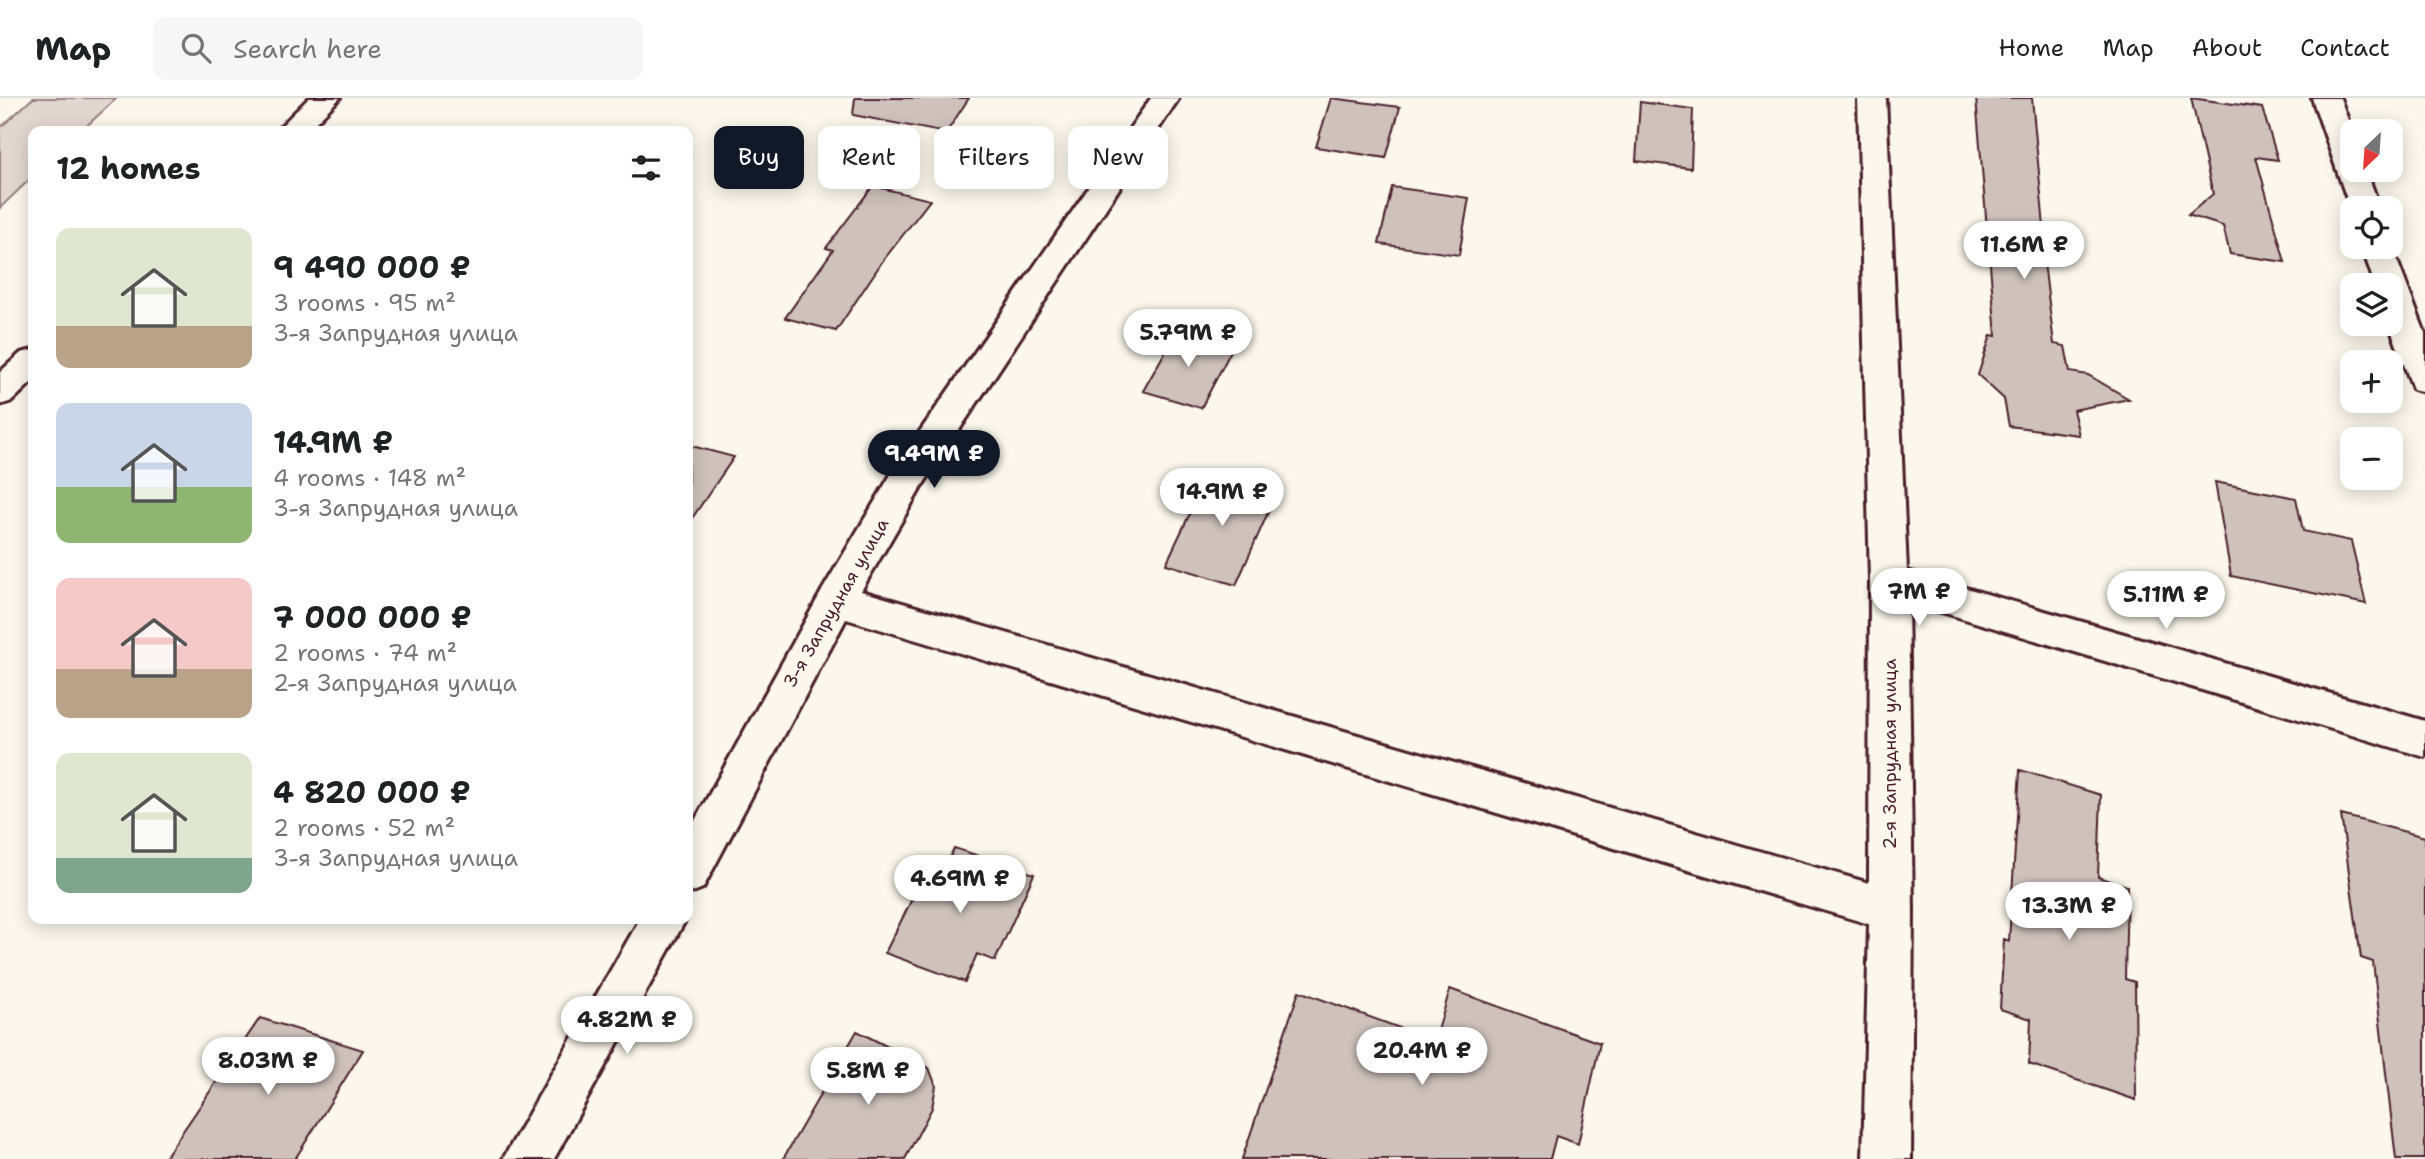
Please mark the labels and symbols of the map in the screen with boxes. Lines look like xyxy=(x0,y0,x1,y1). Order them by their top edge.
north arrow xyxy=(2340,119,2403,182)
pin: 11.6M ₽ xyxy=(1959,222,2089,281)
pin: 5.79M ₽ xyxy=(1123,310,1253,369)
pin: 9.49M ₽ xyxy=(869,430,999,490)
pin: 14.9M ₽ xyxy=(1157,468,1287,528)
street label: 3-я Запрудная улица xyxy=(778,514,894,692)
pin: 7M ₽ xyxy=(1878,568,1960,628)
pin: 5.11M ₽ xyxy=(2101,572,2231,631)
street label: 2-я Запрудная улица xyxy=(1878,659,1902,849)
pin: 4.69M ₽ xyxy=(895,856,1025,915)
pin: 13.3M ₽ xyxy=(2004,882,2134,942)
pin: 4.82M ₽ xyxy=(562,996,692,1056)
pin: 20.4M ₽ xyxy=(1357,1028,1487,1087)
pin: 8.03M ₽ xyxy=(203,1038,333,1097)
pin: 5.8M ₽ xyxy=(811,1048,925,1107)

